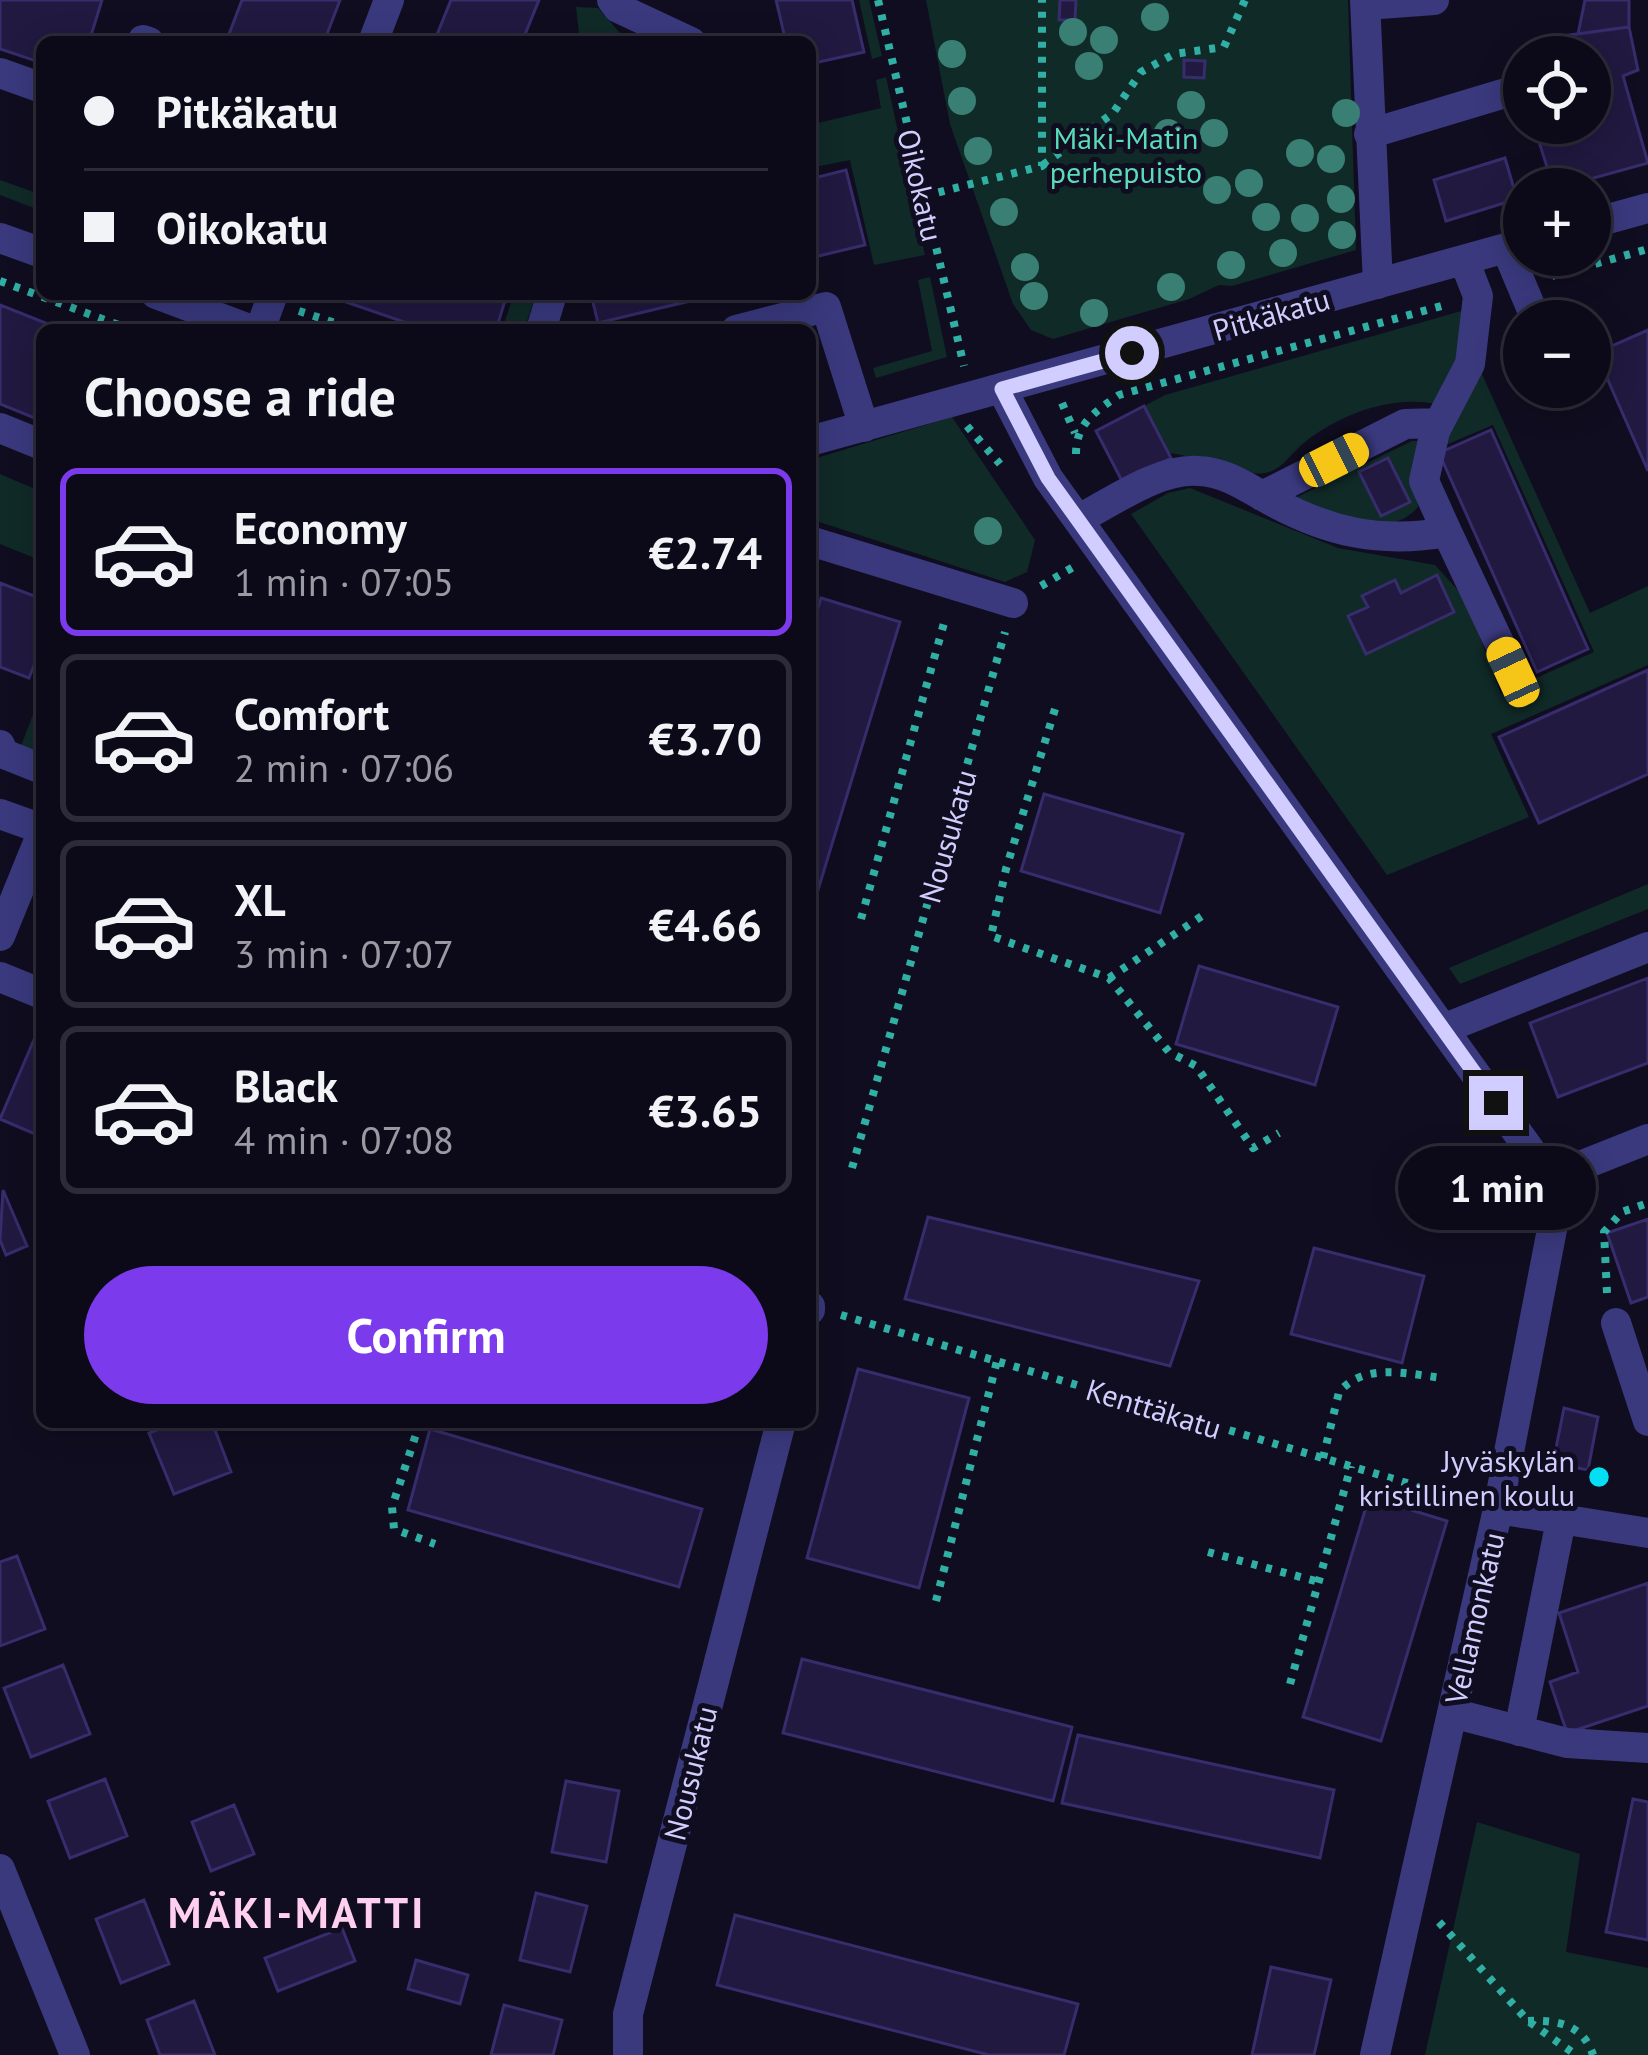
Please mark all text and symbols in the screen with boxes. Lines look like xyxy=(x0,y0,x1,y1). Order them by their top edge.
map controls xyxy=(1503,36,1611,408)
button: locate xyxy=(1503,36,1611,144)
text: Pitkäkatu xyxy=(156,82,338,140)
park label: Mäki-Matin perhepuisto xyxy=(1050,118,1202,191)
street label: Oikokatu xyxy=(889,125,953,245)
button: + xyxy=(1503,168,1611,276)
text: Oikokatu xyxy=(156,198,328,256)
street label: Pitkäkatu xyxy=(1208,279,1334,349)
button: − xyxy=(1503,300,1611,408)
route start xyxy=(1105,326,1159,380)
text: Choose a ride xyxy=(84,361,396,431)
car xyxy=(1294,428,1374,492)
icon: car xyxy=(90,498,198,606)
text: Economy xyxy=(234,498,407,556)
text: €2.74 xyxy=(649,523,762,581)
text: 1 min · 07:05 xyxy=(234,556,454,607)
car xyxy=(1481,632,1545,712)
icon: car xyxy=(90,684,198,792)
text: Comfort xyxy=(234,684,389,742)
text: €3.70 xyxy=(649,709,762,767)
text: 2 min · 07:06 xyxy=(234,742,454,793)
street label: Nousukatu xyxy=(909,765,985,907)
icon: car xyxy=(90,870,198,978)
text: XL xyxy=(234,870,286,928)
text: €4.66 xyxy=(649,895,762,953)
text: 3 min · 07:07 xyxy=(234,928,454,979)
icon: car xyxy=(90,1056,198,1164)
text: Black xyxy=(234,1056,338,1114)
route end xyxy=(1469,1076,1523,1130)
text: €3.65 xyxy=(649,1081,762,1139)
text: 4 min · 07:08 xyxy=(234,1114,454,1165)
callout: 1 min xyxy=(1397,1145,1595,1229)
text: 1 min xyxy=(1449,1162,1545,1213)
button: Confirm xyxy=(84,1266,768,1404)
street label: Kenttäkatu xyxy=(1082,1369,1226,1447)
place label: Jyväskylän kristillinen koulu xyxy=(1359,1441,1575,1514)
marker: Jyväskylän kristillinen koulu xyxy=(1586,1464,1612,1490)
street label: Vellamonkatu xyxy=(1435,1528,1513,1709)
street label: Nousukatu xyxy=(655,1702,725,1844)
district label: MÄKI-MATTI xyxy=(168,1885,426,1940)

